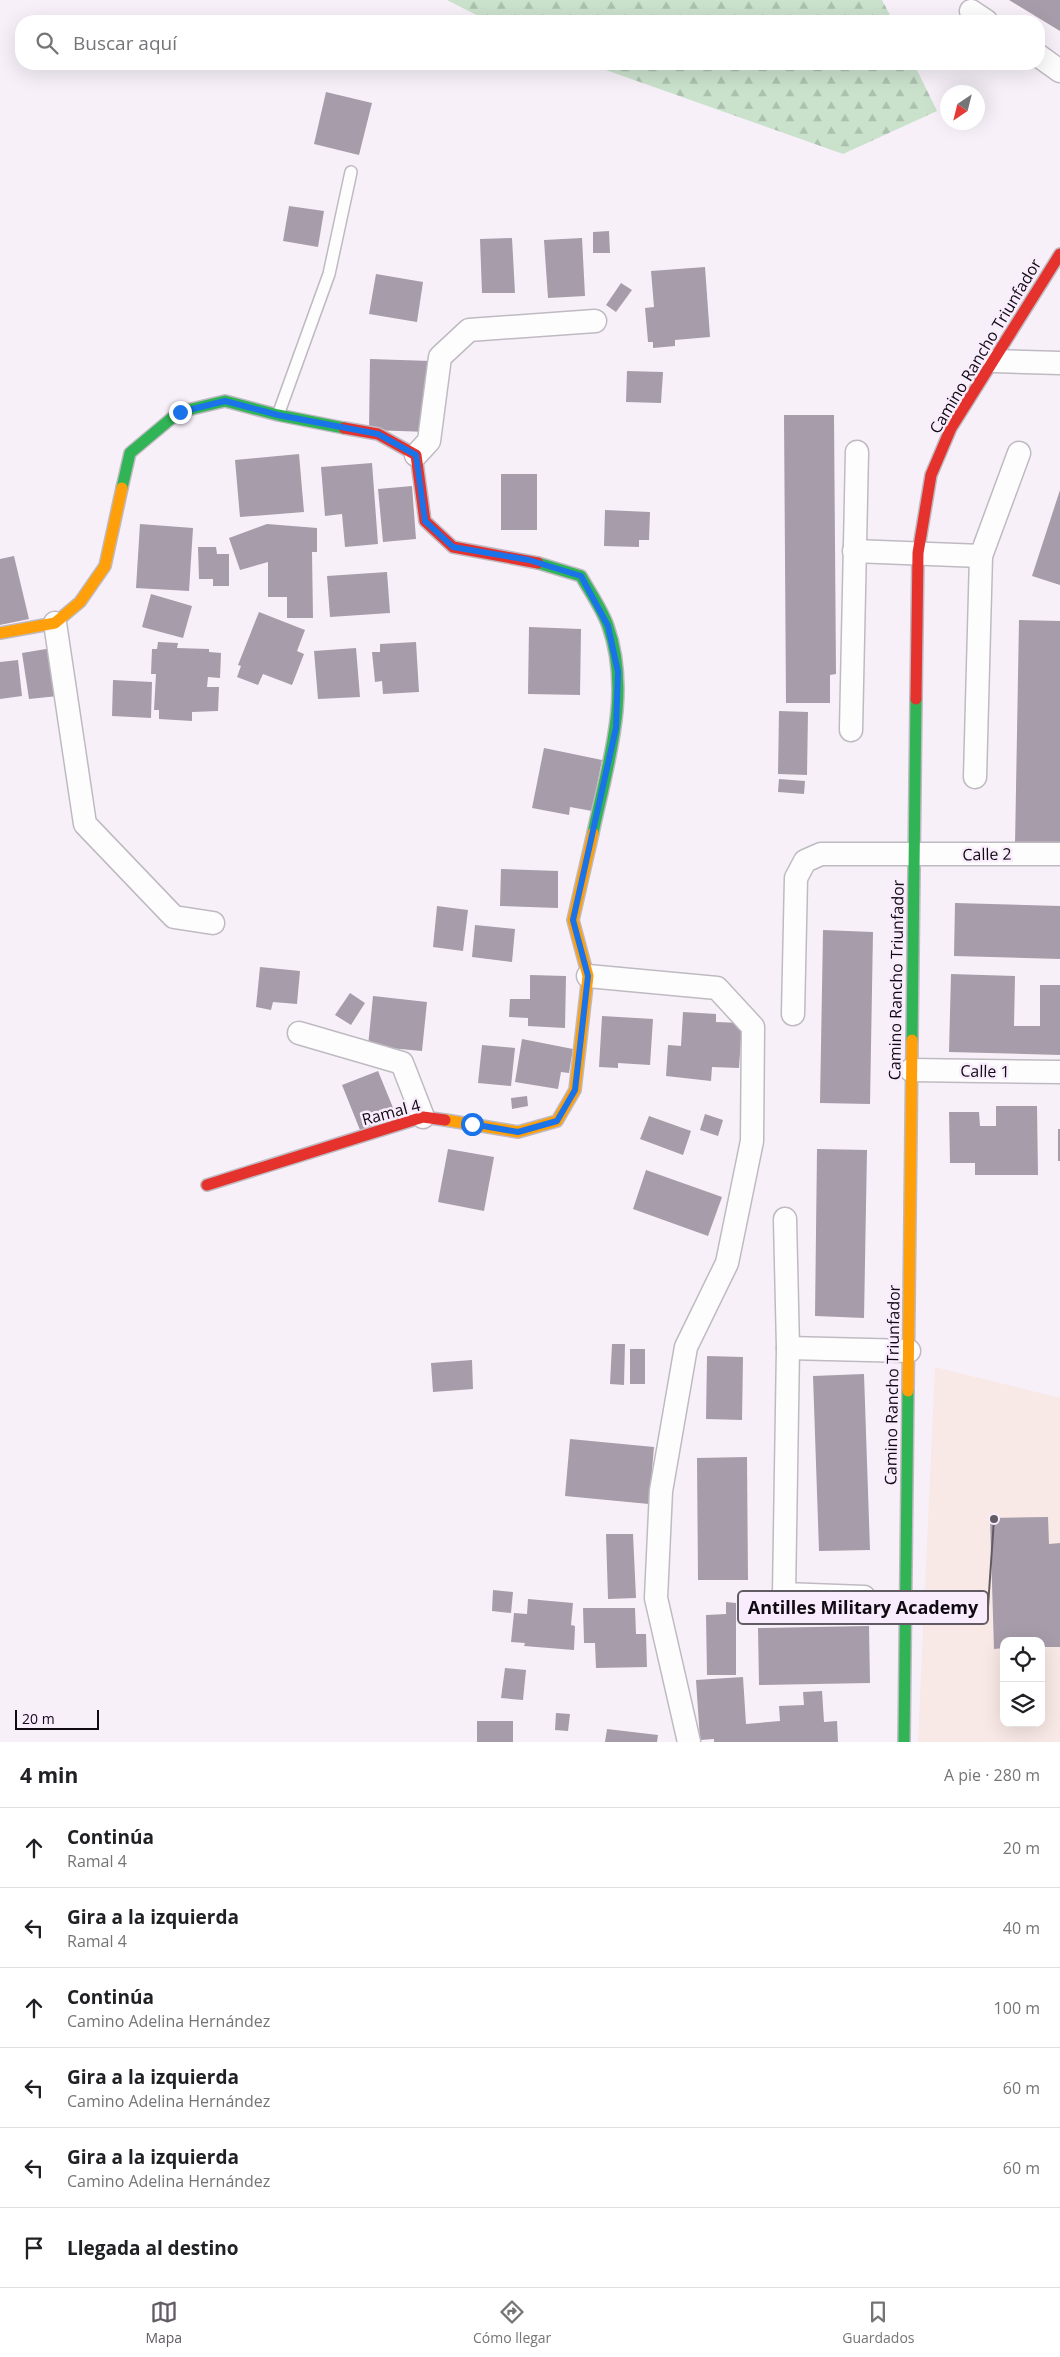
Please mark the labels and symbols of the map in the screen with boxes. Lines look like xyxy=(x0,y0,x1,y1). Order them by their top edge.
north arrow xyxy=(940,85,985,130)
street label: Camino Rancho Triunfador xyxy=(924,254,1046,438)
route end xyxy=(169,401,192,424)
street label: Calle 2 xyxy=(962,843,1012,865)
street label: Camino Rancho Triunfador xyxy=(883,879,909,1080)
street label: Calle 1 xyxy=(960,1060,1010,1082)
street label: Ramal 4 xyxy=(359,1094,423,1130)
route start xyxy=(461,1113,484,1136)
street label: Camino Rancho Triunfador xyxy=(879,1284,905,1485)
callout: Antilles Military Academy xyxy=(738,1591,988,1624)
text: Antilles Military Academy xyxy=(748,1595,979,1619)
scale bar xyxy=(15,1707,99,1730)

